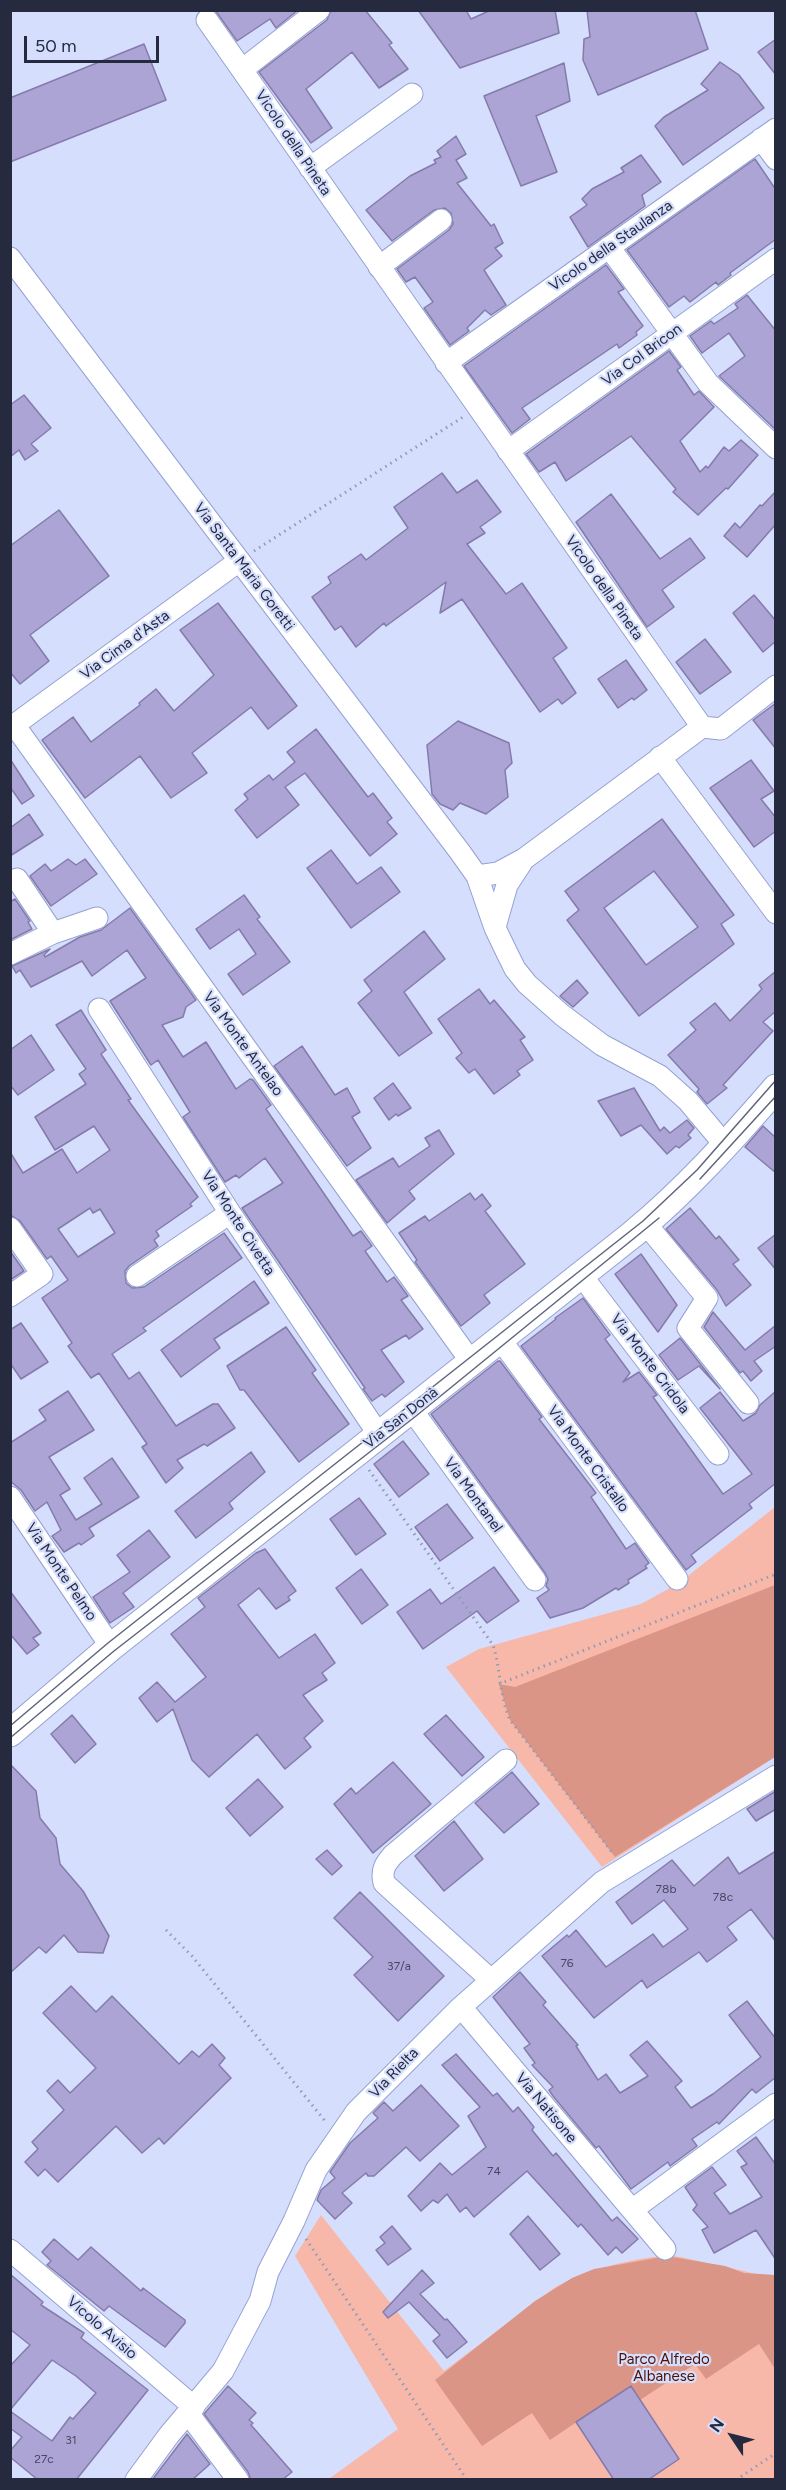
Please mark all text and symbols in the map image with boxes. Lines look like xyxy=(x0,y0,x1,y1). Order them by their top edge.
scale bar xyxy=(27,24,162,62)
text: 50 m xyxy=(35,35,77,57)
street label: Vicolo della Pineta xyxy=(251,87,335,199)
street label: Vicolo della Staulanza xyxy=(546,197,676,295)
street label: Via Col Bricon xyxy=(598,320,686,390)
street label: Via Santa Maria Goretti xyxy=(190,499,298,635)
street label: Vicolo della Pineta xyxy=(561,532,647,644)
street label: Via Cima d'Asta xyxy=(77,607,173,683)
street label: Via Monte Antelao xyxy=(199,988,287,1100)
street label: Via Monte Civetta xyxy=(197,1167,279,1279)
street label: Via Monte Cridola xyxy=(607,1311,693,1417)
street label: Via San Donà xyxy=(360,1383,442,1453)
street label: Via Monte Cristallo xyxy=(543,1402,633,1516)
street label: Via Montanel xyxy=(440,1454,506,1536)
street label: Via Monte Pelmo xyxy=(22,1520,100,1624)
house number: 78b xyxy=(656,1882,676,1896)
house number: 78c xyxy=(713,1890,733,1904)
house number: 76 xyxy=(560,1956,574,1970)
house number: 37/a xyxy=(387,1959,411,1973)
street label: Via Rielta xyxy=(366,2044,422,2102)
street label: Via Natisone xyxy=(512,2069,580,2147)
house number: 74 xyxy=(487,2164,501,2178)
street label: Vicolo Avisio xyxy=(63,2293,141,2363)
park label: Parco Alfredo Albanese xyxy=(618,2351,710,2386)
north arrow xyxy=(702,2406,762,2466)
text: N xyxy=(706,2415,728,2436)
house number: 31 xyxy=(65,2433,77,2447)
house number: 27c xyxy=(34,2452,54,2466)

